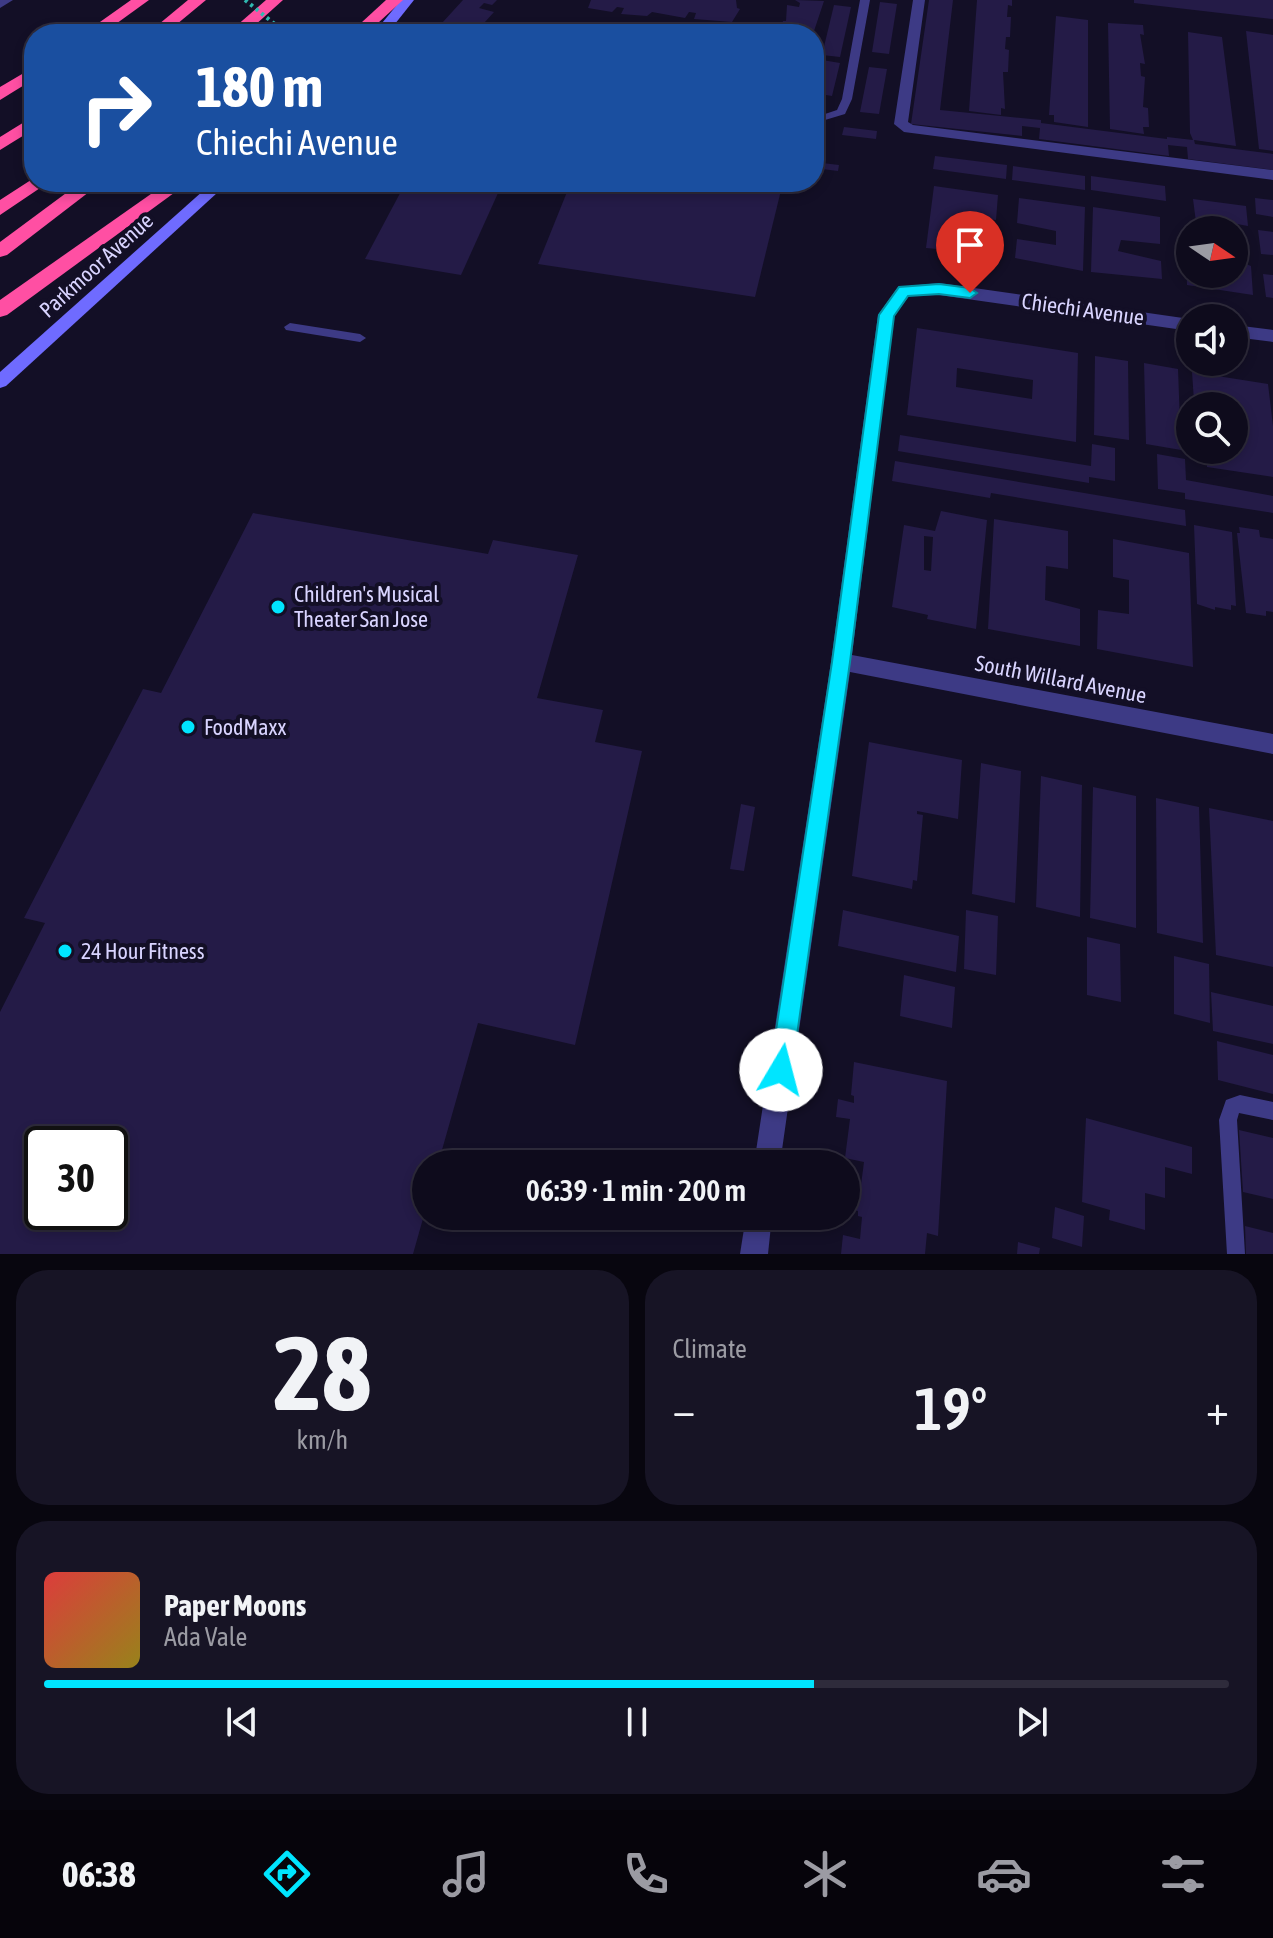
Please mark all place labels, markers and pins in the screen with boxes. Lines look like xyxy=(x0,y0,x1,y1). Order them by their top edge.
pin xyxy=(936,211,1004,293)
place label: Children's Musical Theater San Jose xyxy=(294,581,439,632)
marker: Children's Musical Theater San Jose xyxy=(269,598,287,616)
place label: FoodMaxx xyxy=(204,714,286,740)
marker: FoodMaxx xyxy=(179,718,197,736)
place label: 24 Hour Fitness xyxy=(81,938,205,964)
marker: 24 Hour Fitness xyxy=(56,942,74,960)

